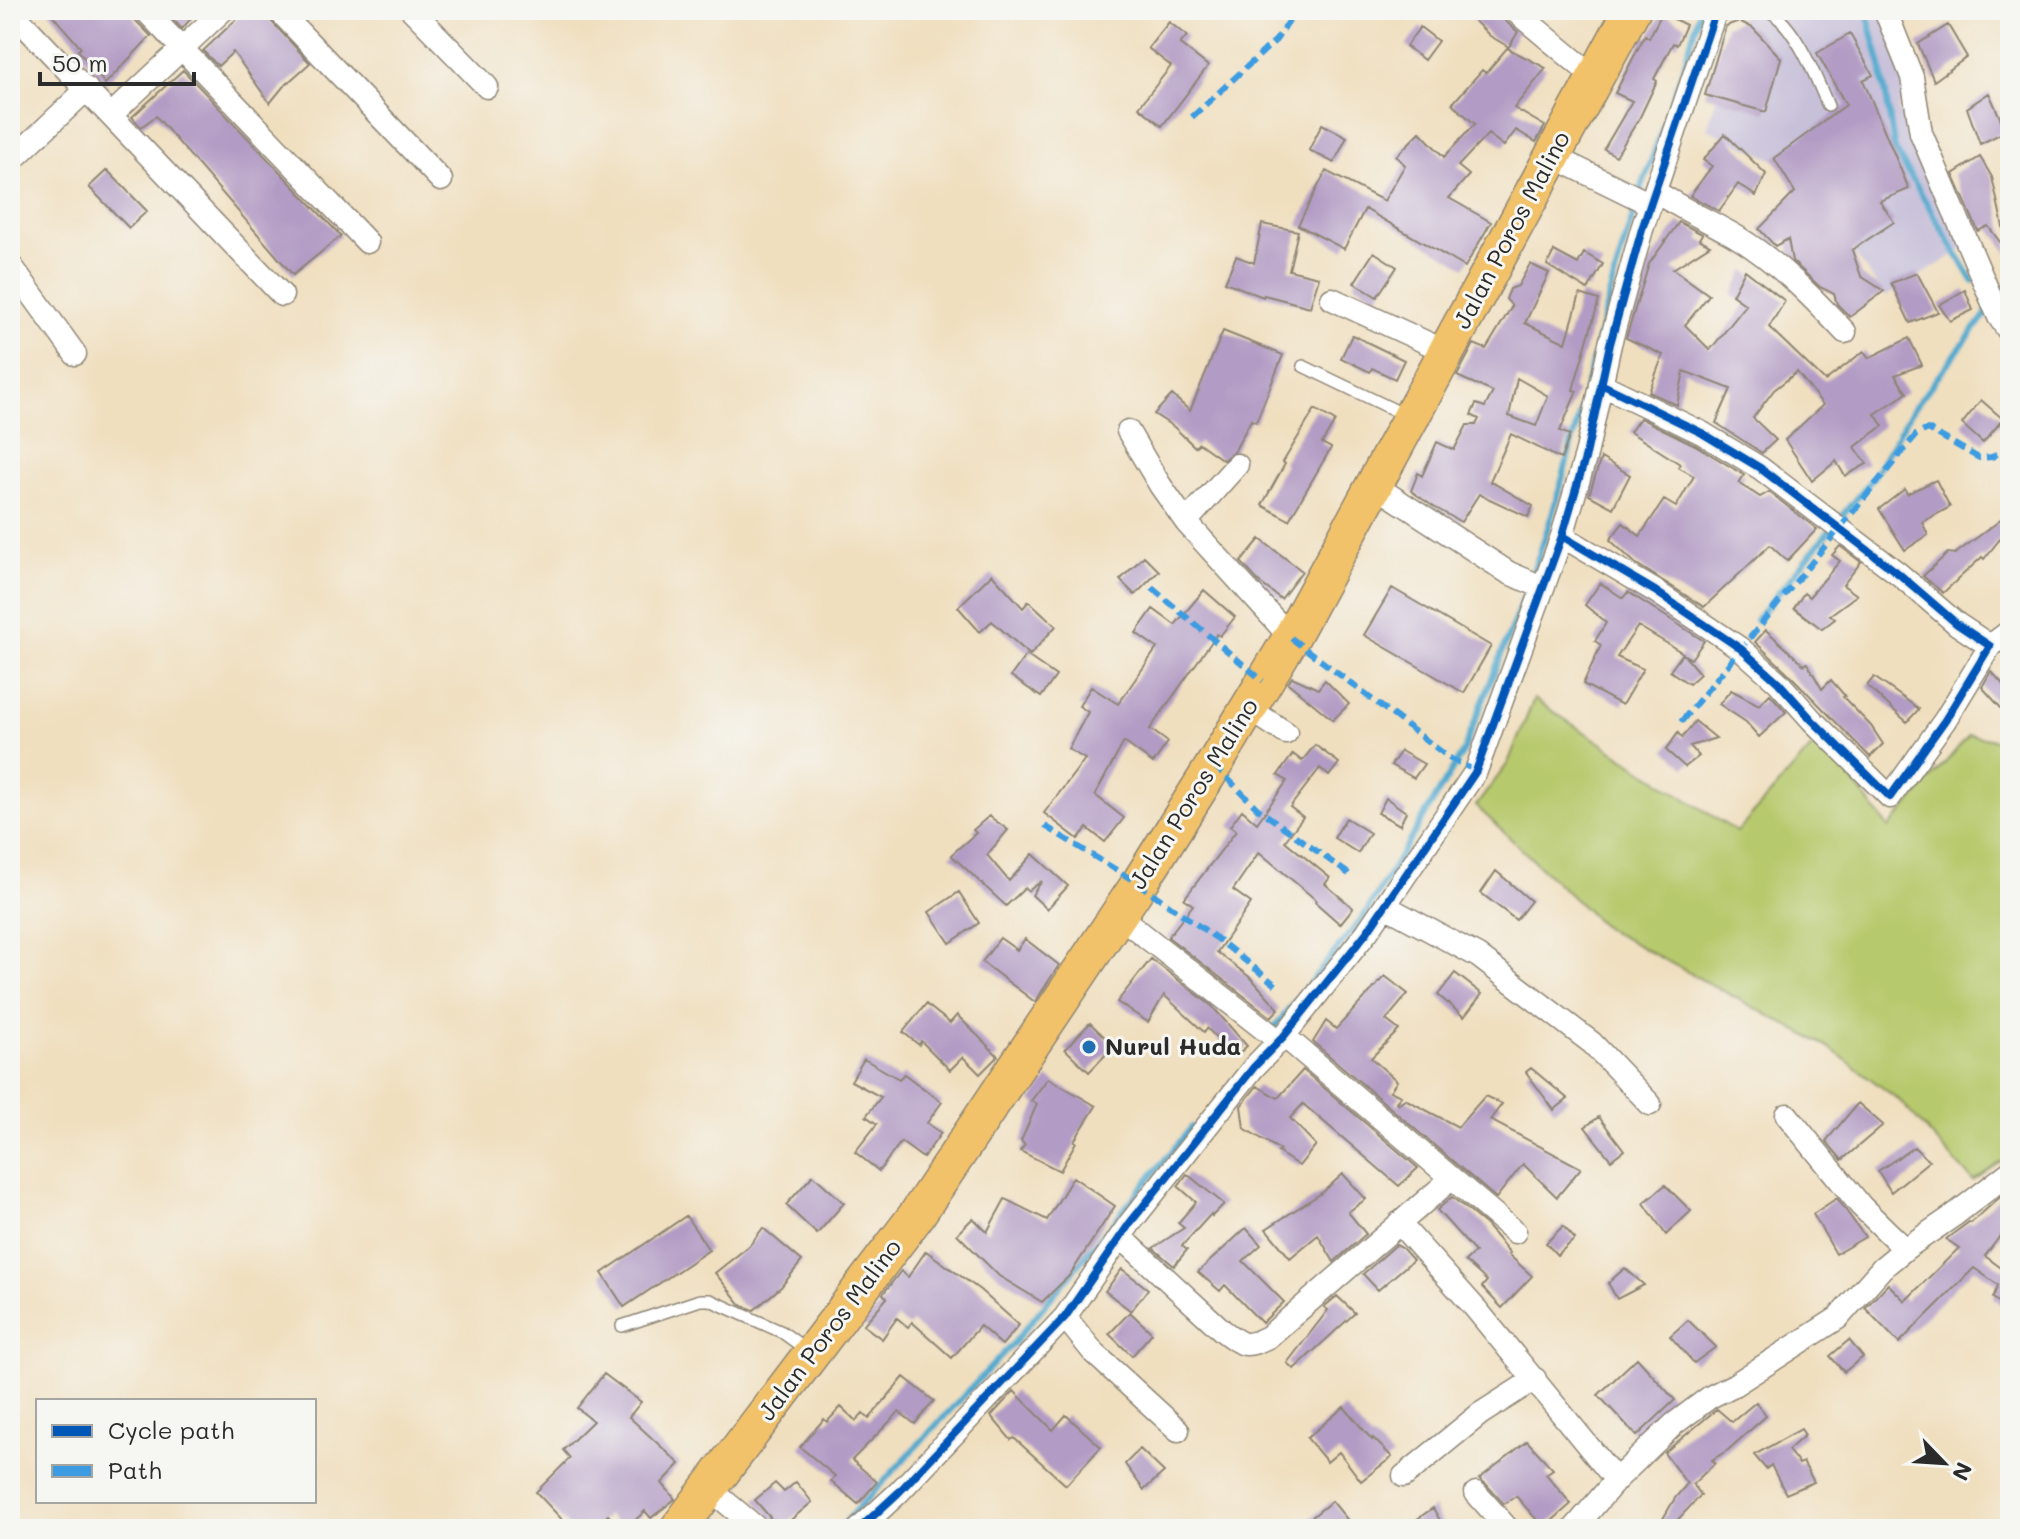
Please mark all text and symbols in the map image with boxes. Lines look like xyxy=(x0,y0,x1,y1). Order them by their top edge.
scale bar xyxy=(40,36,194,86)
text: 50 m xyxy=(52,47,108,78)
street label: Jalan Poros Malino xyxy=(1445,125,1576,334)
street label: Jalan Poros Malino xyxy=(1121,692,1264,895)
place label: Nurul Huda xyxy=(1105,1030,1241,1061)
marker: Nurul Huda xyxy=(1080,1038,1098,1056)
street label: Jalan Poros Malino xyxy=(750,1232,907,1426)
legend xyxy=(36,1399,316,1503)
text: Cycle path xyxy=(108,1414,234,1445)
north arrow xyxy=(1904,1423,1984,1503)
text: Path xyxy=(108,1454,162,1485)
text: N xyxy=(1946,1458,1979,1485)

